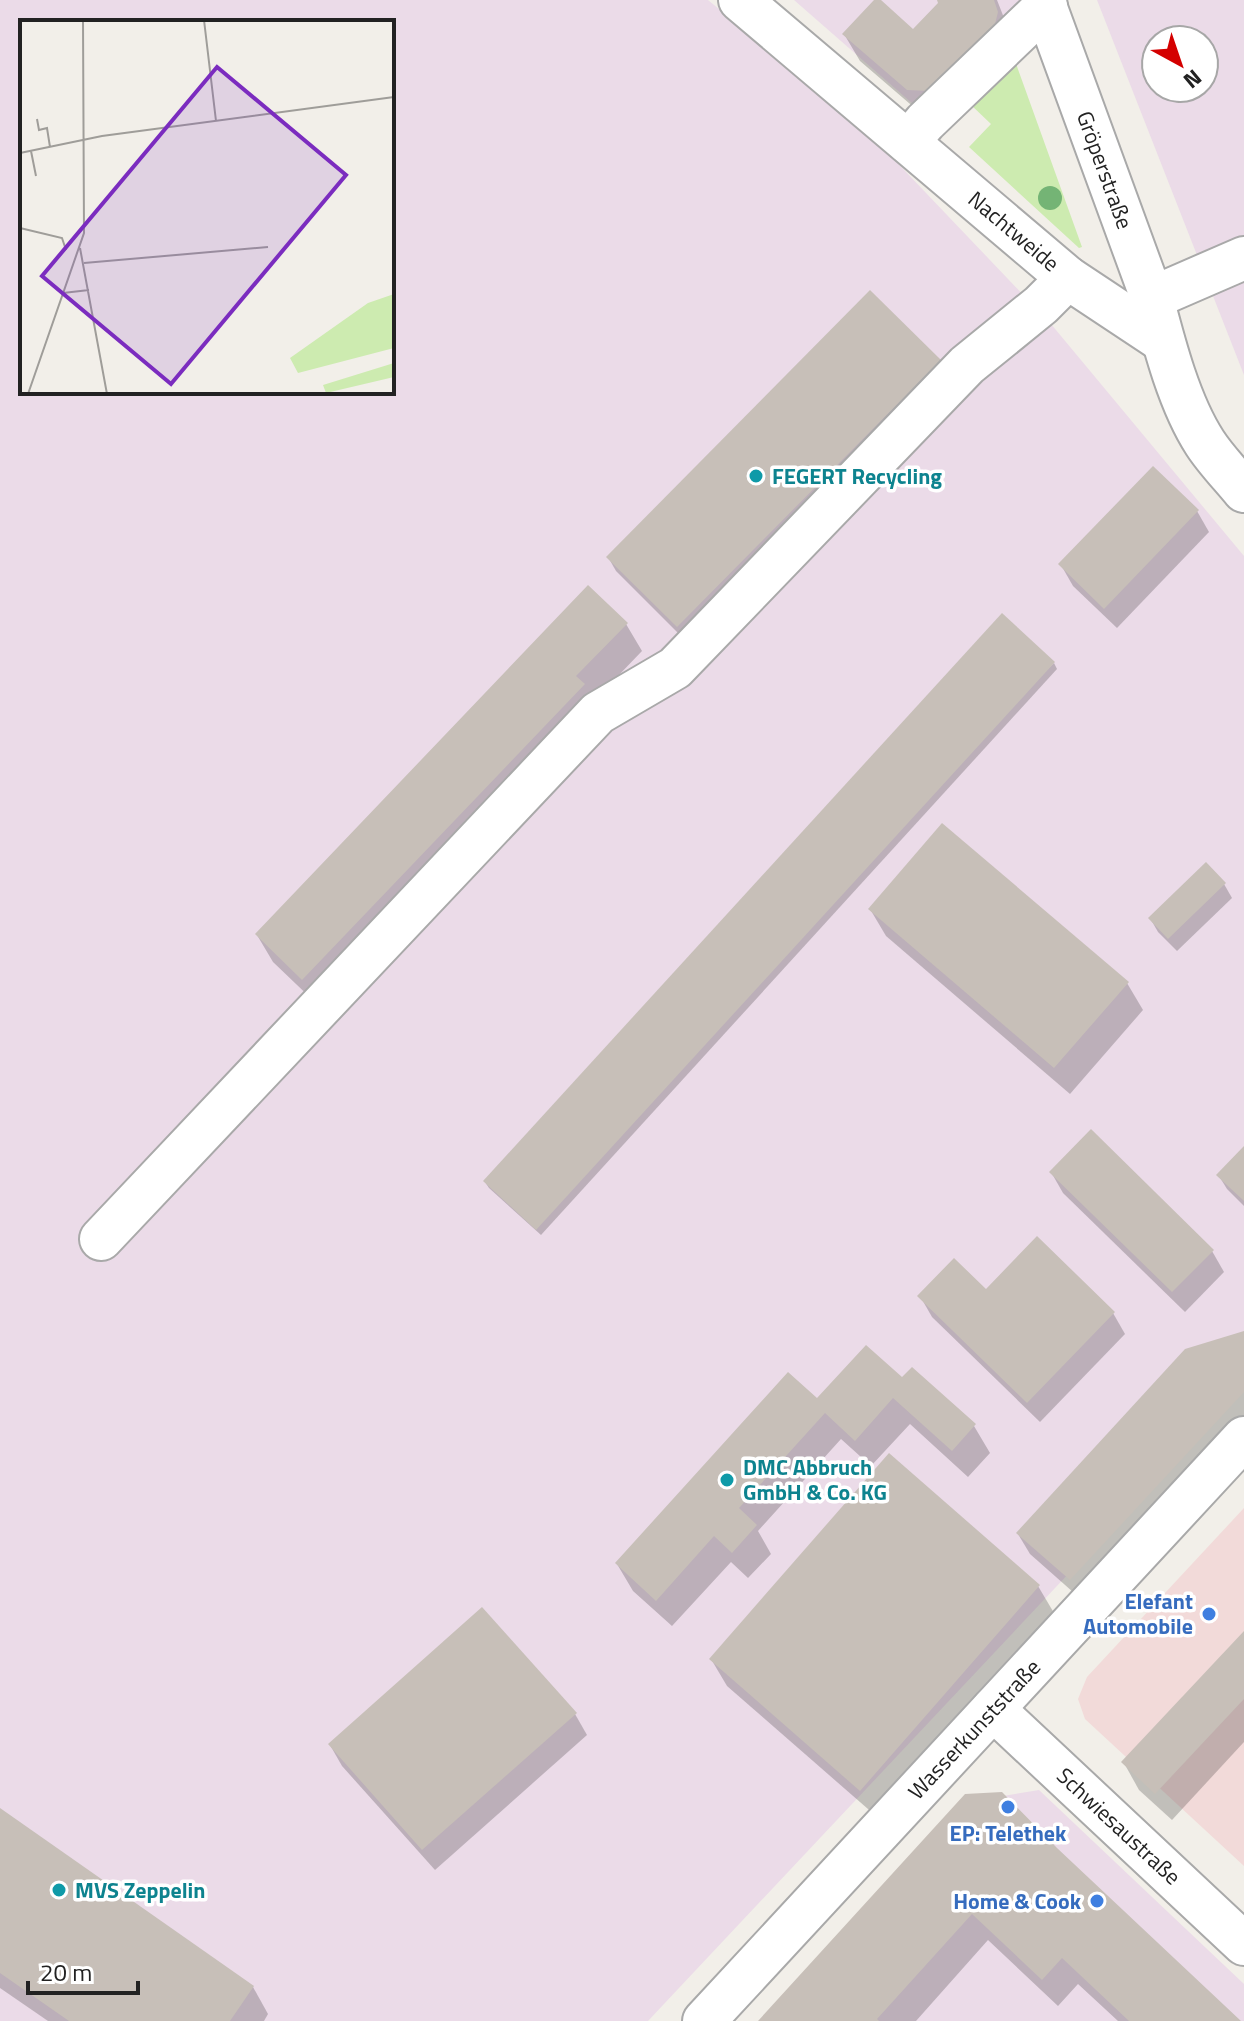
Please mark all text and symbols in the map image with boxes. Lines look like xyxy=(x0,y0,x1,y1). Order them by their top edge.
inset map xyxy=(20,20,394,394)
north arrow xyxy=(1140,24,1220,104)
text: N xyxy=(1176,61,1210,97)
street label: Gröperstraße xyxy=(1068,106,1142,234)
street label: Nachtweide xyxy=(961,183,1067,279)
place label: FEGERT Recycling xyxy=(772,459,942,493)
marker: FEGERT Recycling xyxy=(747,467,765,485)
place label: DMC Abbruch GmbH & Co. KG xyxy=(743,1450,887,1509)
marker: DMC Abbruch GmbH & Co. KG xyxy=(718,1471,736,1489)
place label: Elefant Automobile xyxy=(1083,1584,1193,1643)
marker: Elefant Automobile xyxy=(1200,1605,1218,1623)
street label: Wasserkunststraße xyxy=(900,1651,1048,1807)
street label: Schwiesaustraße xyxy=(1049,1759,1189,1893)
marker: EP: Telethek xyxy=(999,1798,1017,1816)
place label: EP: Telethek xyxy=(950,1816,1067,1850)
place label: MVS Zeppelin xyxy=(75,1873,205,1907)
marker: MVS Zeppelin xyxy=(50,1881,68,1899)
place label: Home & Cook xyxy=(953,1884,1082,1918)
marker: Home & Cook xyxy=(1088,1892,1106,1910)
scale bar xyxy=(28,1945,138,1995)
text: 20 m xyxy=(40,1954,92,1990)

